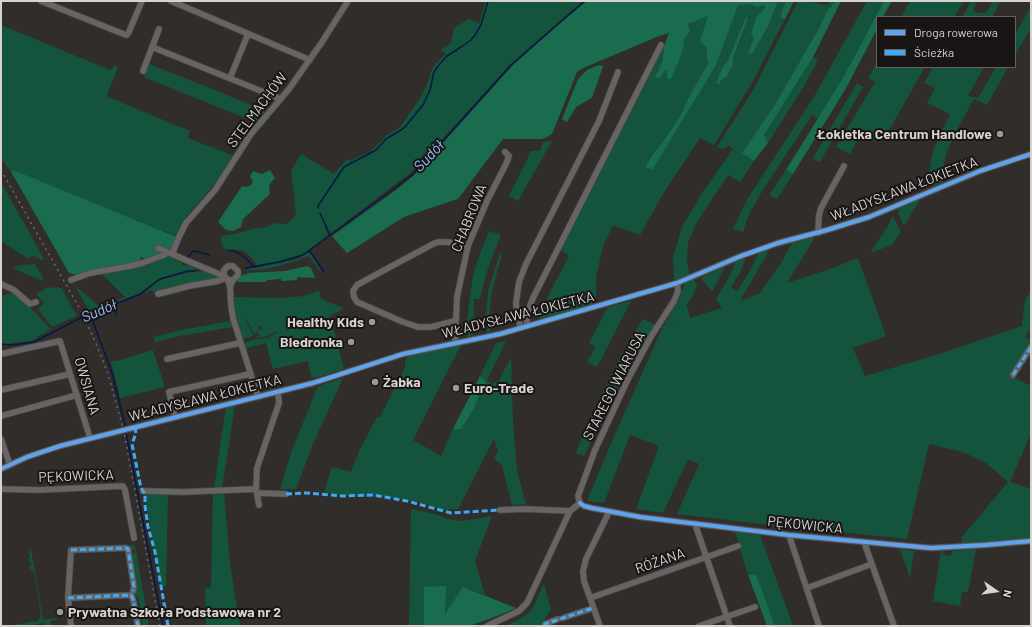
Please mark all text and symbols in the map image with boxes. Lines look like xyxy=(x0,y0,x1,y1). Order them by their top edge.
legend xyxy=(876,16,1016,68)
text: Droga rowerowa xyxy=(914,25,998,39)
text: Ścieżka xyxy=(914,45,954,59)
street label: STELMACHÓW xyxy=(223,69,291,151)
place label: Łokietka Centrum Handlowe xyxy=(817,126,992,142)
marker: Łokietka Centrum Handlowe xyxy=(995,129,1005,139)
water label: Sudół xyxy=(410,136,448,176)
street label: WŁADYSŁAWA ŁOKIETKA xyxy=(828,153,980,225)
street label: CHABROWA xyxy=(448,182,490,254)
street label: WŁADYSŁAWA ŁOKIETKA xyxy=(440,288,596,342)
water label: Sudół xyxy=(78,295,120,327)
place label: Healthy Kids xyxy=(287,314,364,330)
marker: Healthy Kids xyxy=(367,317,377,327)
street label: STAREGO WIARUSA xyxy=(579,329,649,443)
place label: Biedronka xyxy=(280,334,343,350)
marker: Biedronka xyxy=(346,337,356,347)
street label: OWSIANA xyxy=(71,355,103,417)
street label: WŁADYSŁAWA ŁOKIETKA xyxy=(127,371,283,425)
place label: Żabka xyxy=(383,374,421,390)
marker: Żabka xyxy=(370,377,380,387)
place label: Euro-Trade xyxy=(464,380,534,396)
marker: Euro-Trade xyxy=(451,383,461,393)
street label: PĘKOWICKA xyxy=(38,466,114,486)
street label: PĘKOWICKA xyxy=(767,513,843,537)
street label: RÓŻANA xyxy=(633,545,687,577)
north arrow xyxy=(976,571,1016,611)
text: N xyxy=(1001,589,1015,599)
place label: Prywatna Szkoła Podstawowa nr 2 xyxy=(68,604,281,620)
marker: Prywatna Szkoła Podstawowa nr 2 xyxy=(55,607,65,617)

